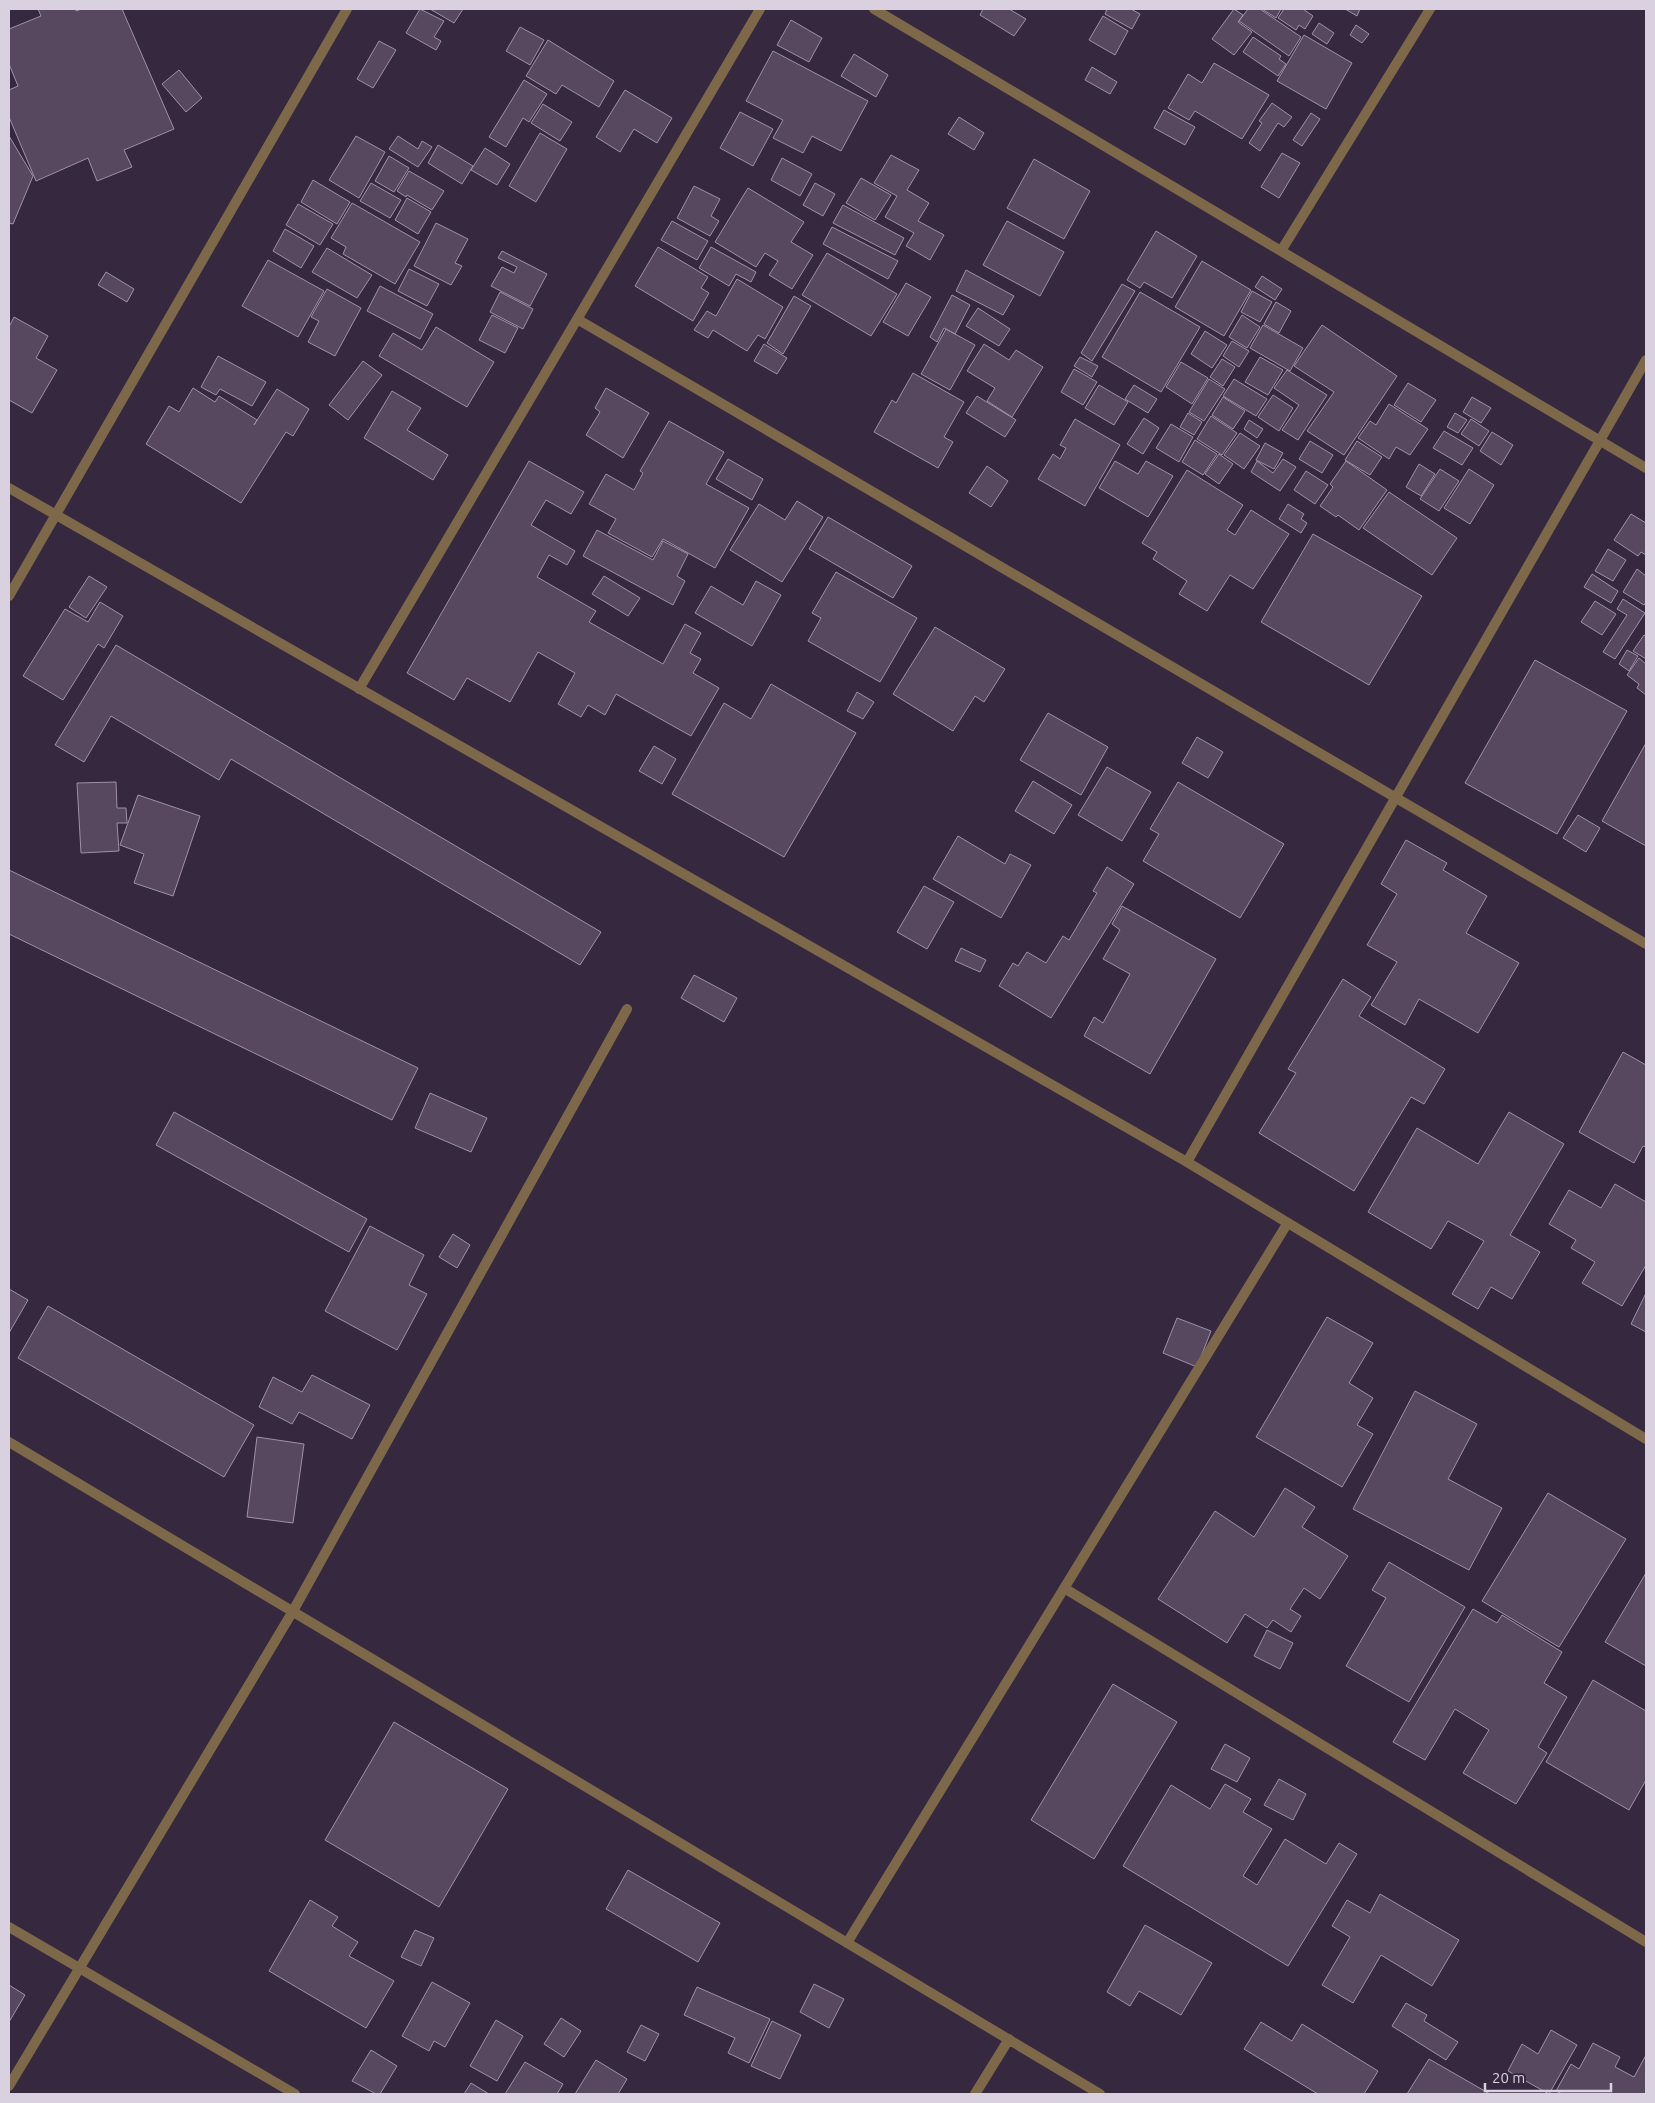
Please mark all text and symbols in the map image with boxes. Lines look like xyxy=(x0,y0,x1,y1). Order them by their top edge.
scale bar xyxy=(1485,2060,1611,2092)
text: 20 m xyxy=(1492,2069,1525,2086)

